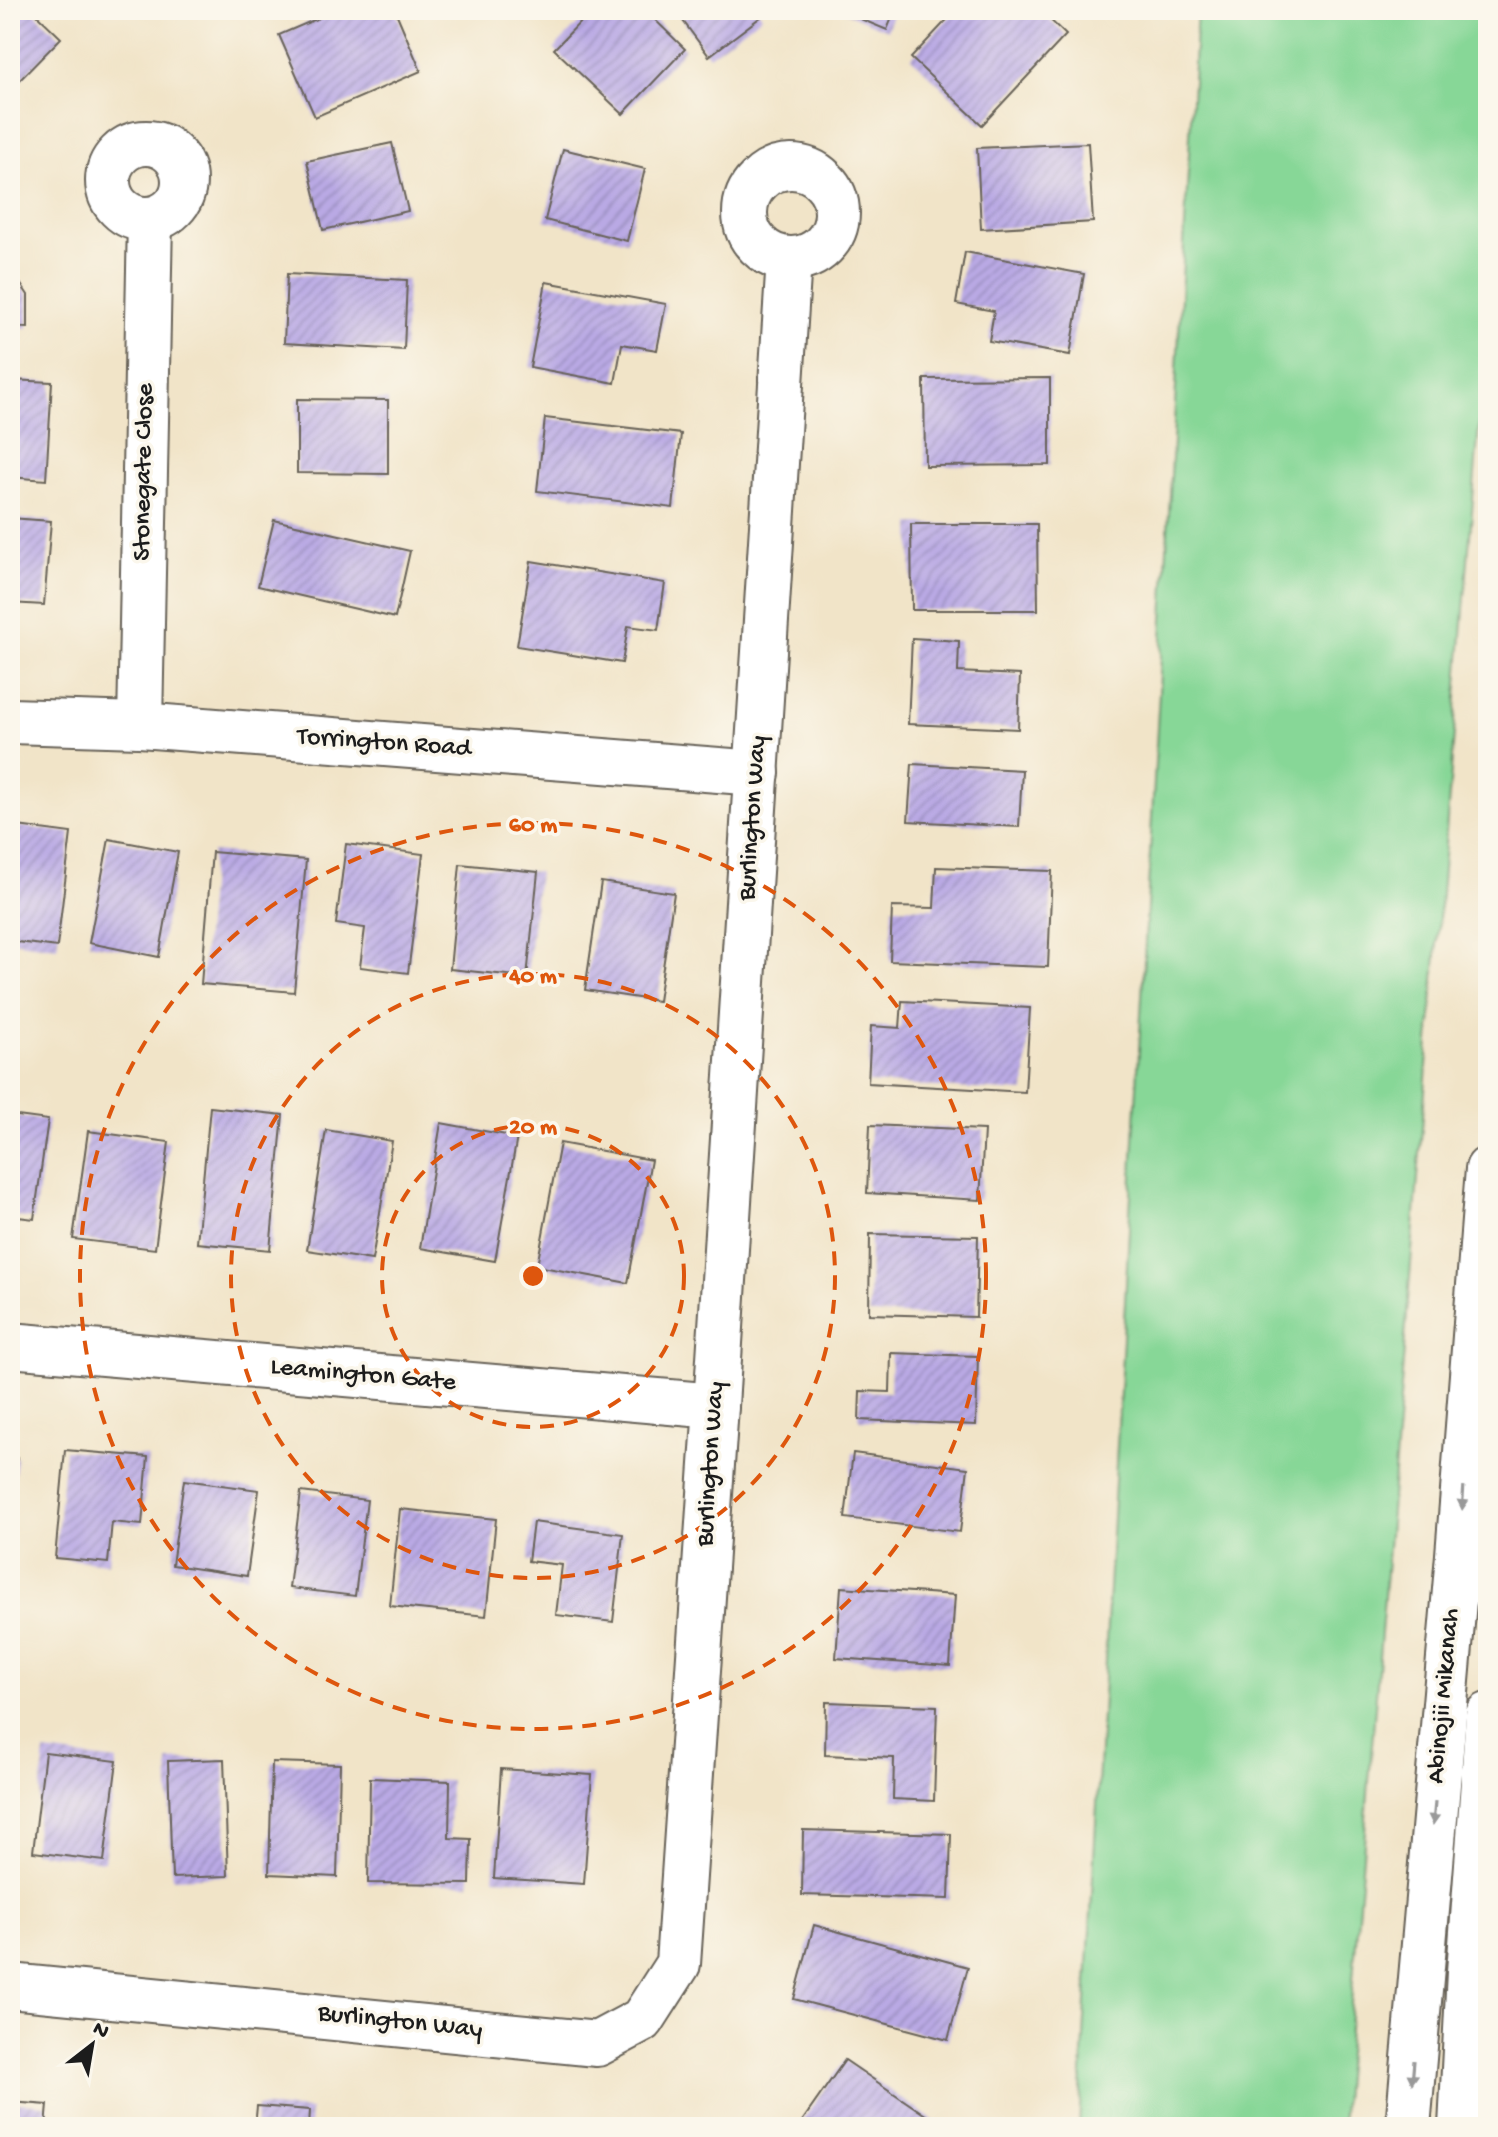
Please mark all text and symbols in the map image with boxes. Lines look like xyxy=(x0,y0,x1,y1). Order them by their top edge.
street label: Stonegate Close xyxy=(128,382,162,561)
street label: Torrington Road xyxy=(294,722,474,766)
street label: Burlington Way xyxy=(733,734,775,902)
text: 60 m xyxy=(509,812,557,841)
text: 40 m xyxy=(508,963,557,992)
text: 20 m xyxy=(509,1114,557,1143)
centre of rings xyxy=(519,1262,547,1290)
street label: Leamington Gate xyxy=(269,1352,458,1400)
street label: Burlington Way xyxy=(691,1380,733,1548)
one-way arrow xyxy=(1456,1486,1469,1511)
street label: Abinojii Mikanah xyxy=(1422,1607,1468,1785)
one-way arrow xyxy=(1428,1801,1441,1826)
street label: Burlington Way xyxy=(315,1999,484,2047)
north arrow xyxy=(52,2005,132,2085)
text: N xyxy=(87,2016,113,2046)
one-way arrow xyxy=(1406,2060,1419,2085)

